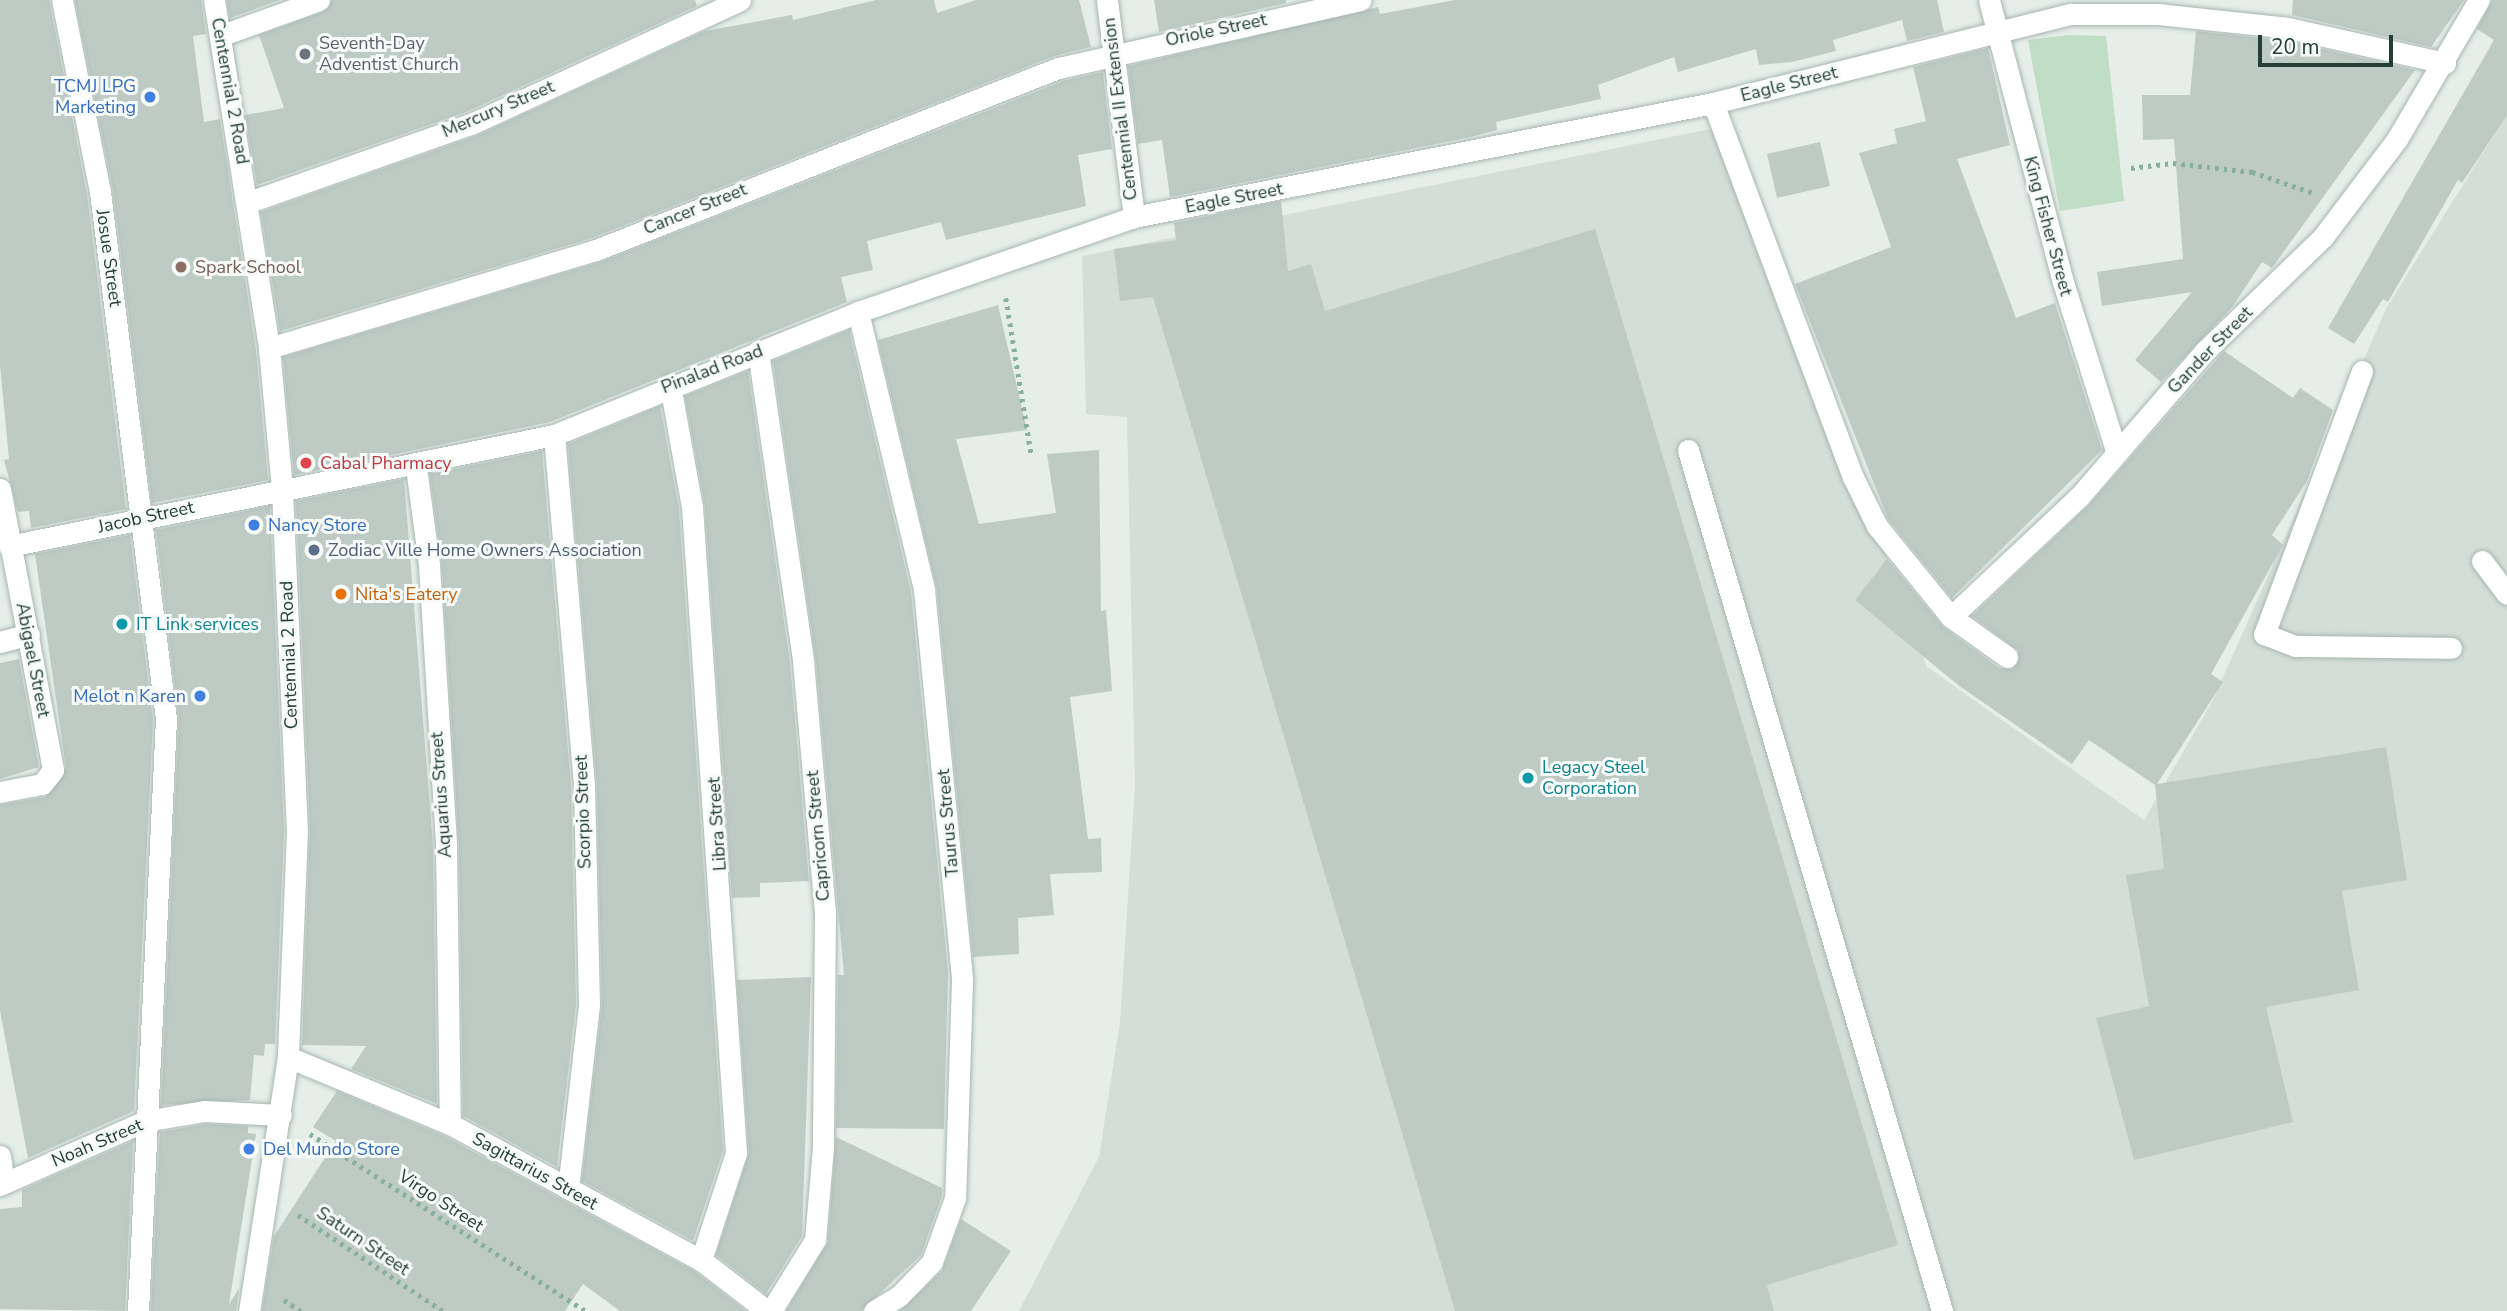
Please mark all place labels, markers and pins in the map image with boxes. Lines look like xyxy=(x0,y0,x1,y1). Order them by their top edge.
place label: Seventh-Day Adventist Church xyxy=(319,33,459,76)
marker: Seventh-Day Adventist Church xyxy=(297,46,313,62)
place label: TCMJ LPG Marketing xyxy=(54,76,136,119)
marker: TCMJ LPG Marketing xyxy=(142,89,158,105)
place label: Spark School xyxy=(195,256,301,278)
marker: Spark School xyxy=(173,259,189,275)
place label: Cabal Pharmacy xyxy=(320,452,452,474)
marker: Cabal Pharmacy xyxy=(298,455,314,471)
place label: Nancy Store xyxy=(268,514,367,536)
marker: Nancy Store xyxy=(246,517,262,533)
place label: Zodiac Ville Home Owners Association xyxy=(328,539,642,561)
marker: Zodiac Ville Home Owners Association xyxy=(306,542,322,558)
place label: Nita's Eatery xyxy=(355,583,458,605)
marker: Nita's Eatery xyxy=(333,586,349,602)
place label: IT Link services xyxy=(136,613,259,635)
marker: IT Link services xyxy=(114,616,130,632)
place label: Melot n Karen xyxy=(73,685,186,707)
marker: Melot n Karen xyxy=(192,688,208,704)
place label: Legacy Steel Corporation xyxy=(1542,757,1645,800)
marker: Legacy Steel Corporation xyxy=(1520,770,1536,786)
place label: Del Mundo Store xyxy=(263,1138,400,1160)
marker: Del Mundo Store xyxy=(241,1141,257,1157)

